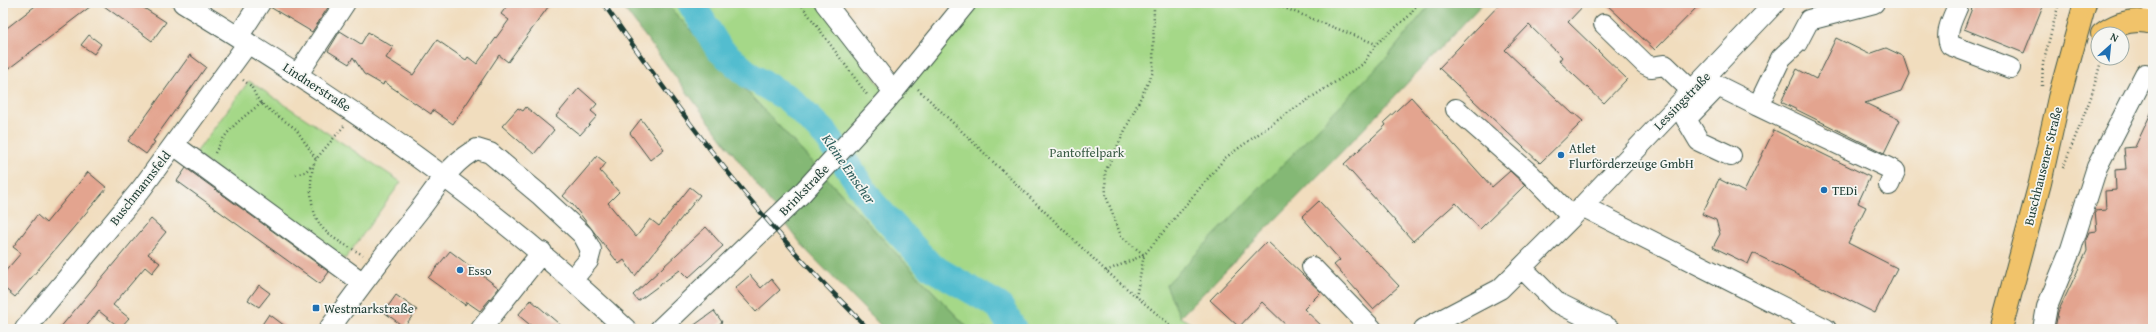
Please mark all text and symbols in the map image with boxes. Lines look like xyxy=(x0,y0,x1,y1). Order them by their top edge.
north arrow xyxy=(2090,26,2130,66)
text: N xyxy=(2108,28,2122,46)
street label: Lindnerstraße xyxy=(279,58,355,116)
street label: Lessingstraße xyxy=(1649,67,1715,135)
street label: Buschhausener Straße xyxy=(2019,105,2067,227)
water label: Kleine Emscher xyxy=(817,129,881,209)
place label: Atlet Flurförderzeuge GmbH xyxy=(1569,139,1694,173)
park label: Pantoffelpark xyxy=(1050,143,1125,162)
street label: Buschmannsfeld xyxy=(105,147,175,229)
marker: Atlet Flurförderzeuge GmbH xyxy=(1556,150,1566,160)
street label: Brinkstraße xyxy=(775,160,833,220)
place label: TEDi xyxy=(1832,181,1858,200)
marker: TEDi xyxy=(1819,185,1829,195)
place label: Esso xyxy=(468,261,492,280)
marker: Esso xyxy=(455,265,465,275)
place label: Westmarkstraße xyxy=(324,299,414,318)
marker: Westmarkstraße xyxy=(311,303,321,313)

